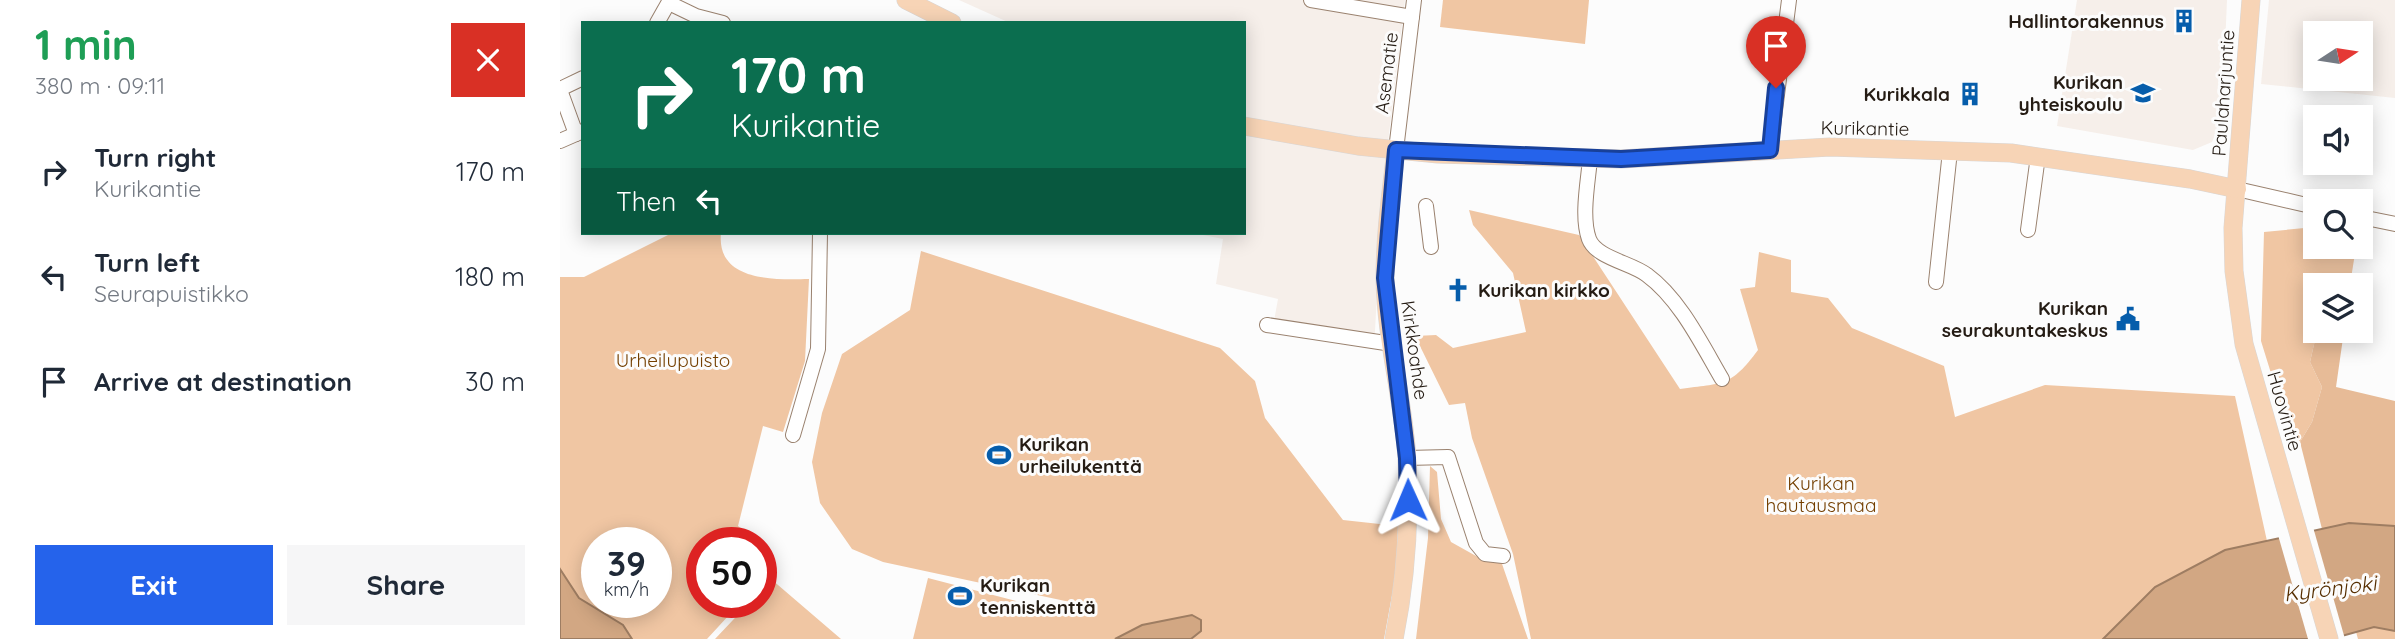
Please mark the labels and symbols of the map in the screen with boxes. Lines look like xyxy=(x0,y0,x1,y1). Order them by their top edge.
building icon: Hallintorakennus xyxy=(2170,7,2198,35)
place label: Hallintorakennus xyxy=(2008,9,2164,33)
pin xyxy=(1746,16,1806,88)
north arrow xyxy=(2303,21,2373,91)
street label: Paulaharjuntie xyxy=(2207,29,2239,157)
street label: Asematie xyxy=(1369,31,1403,115)
place label: Kurikan yhteiskoulu xyxy=(2019,70,2123,116)
school or university icon: Kurikan yhteiskoulu xyxy=(2129,79,2157,107)
building icon: Kurikkala xyxy=(1956,80,1984,108)
place label: Kurikkala xyxy=(1863,82,1950,106)
street label: Kurikantie xyxy=(1820,115,1910,141)
church icon: Kurikan kirkko xyxy=(1444,276,1472,304)
place label: Kurikan kirkko xyxy=(1478,278,1610,302)
place label: Kurikan seurakuntakeskus xyxy=(1942,296,2108,342)
street label: Kirkkoahde xyxy=(1396,299,1434,401)
public building icon: Kurikan seurakuntakeskus xyxy=(2114,305,2142,333)
park label: Urheilupuisto xyxy=(616,348,730,372)
street label: Huovintie xyxy=(2262,368,2308,454)
place label: Kurikan urheilukenttä xyxy=(1019,432,1142,478)
sports icon: Kurikan urheilukenttä xyxy=(985,441,1013,469)
position arrow xyxy=(1371,463,1445,537)
park label: Kurikan hautausmaa xyxy=(1766,471,1876,517)
speed limit sign: 50 xyxy=(686,527,777,618)
water label: Kyrönjoki xyxy=(2282,569,2380,607)
place label: Kurikan tenniskenttä xyxy=(980,573,1096,619)
sports icon: Kurikan tenniskenttä xyxy=(946,582,974,610)

